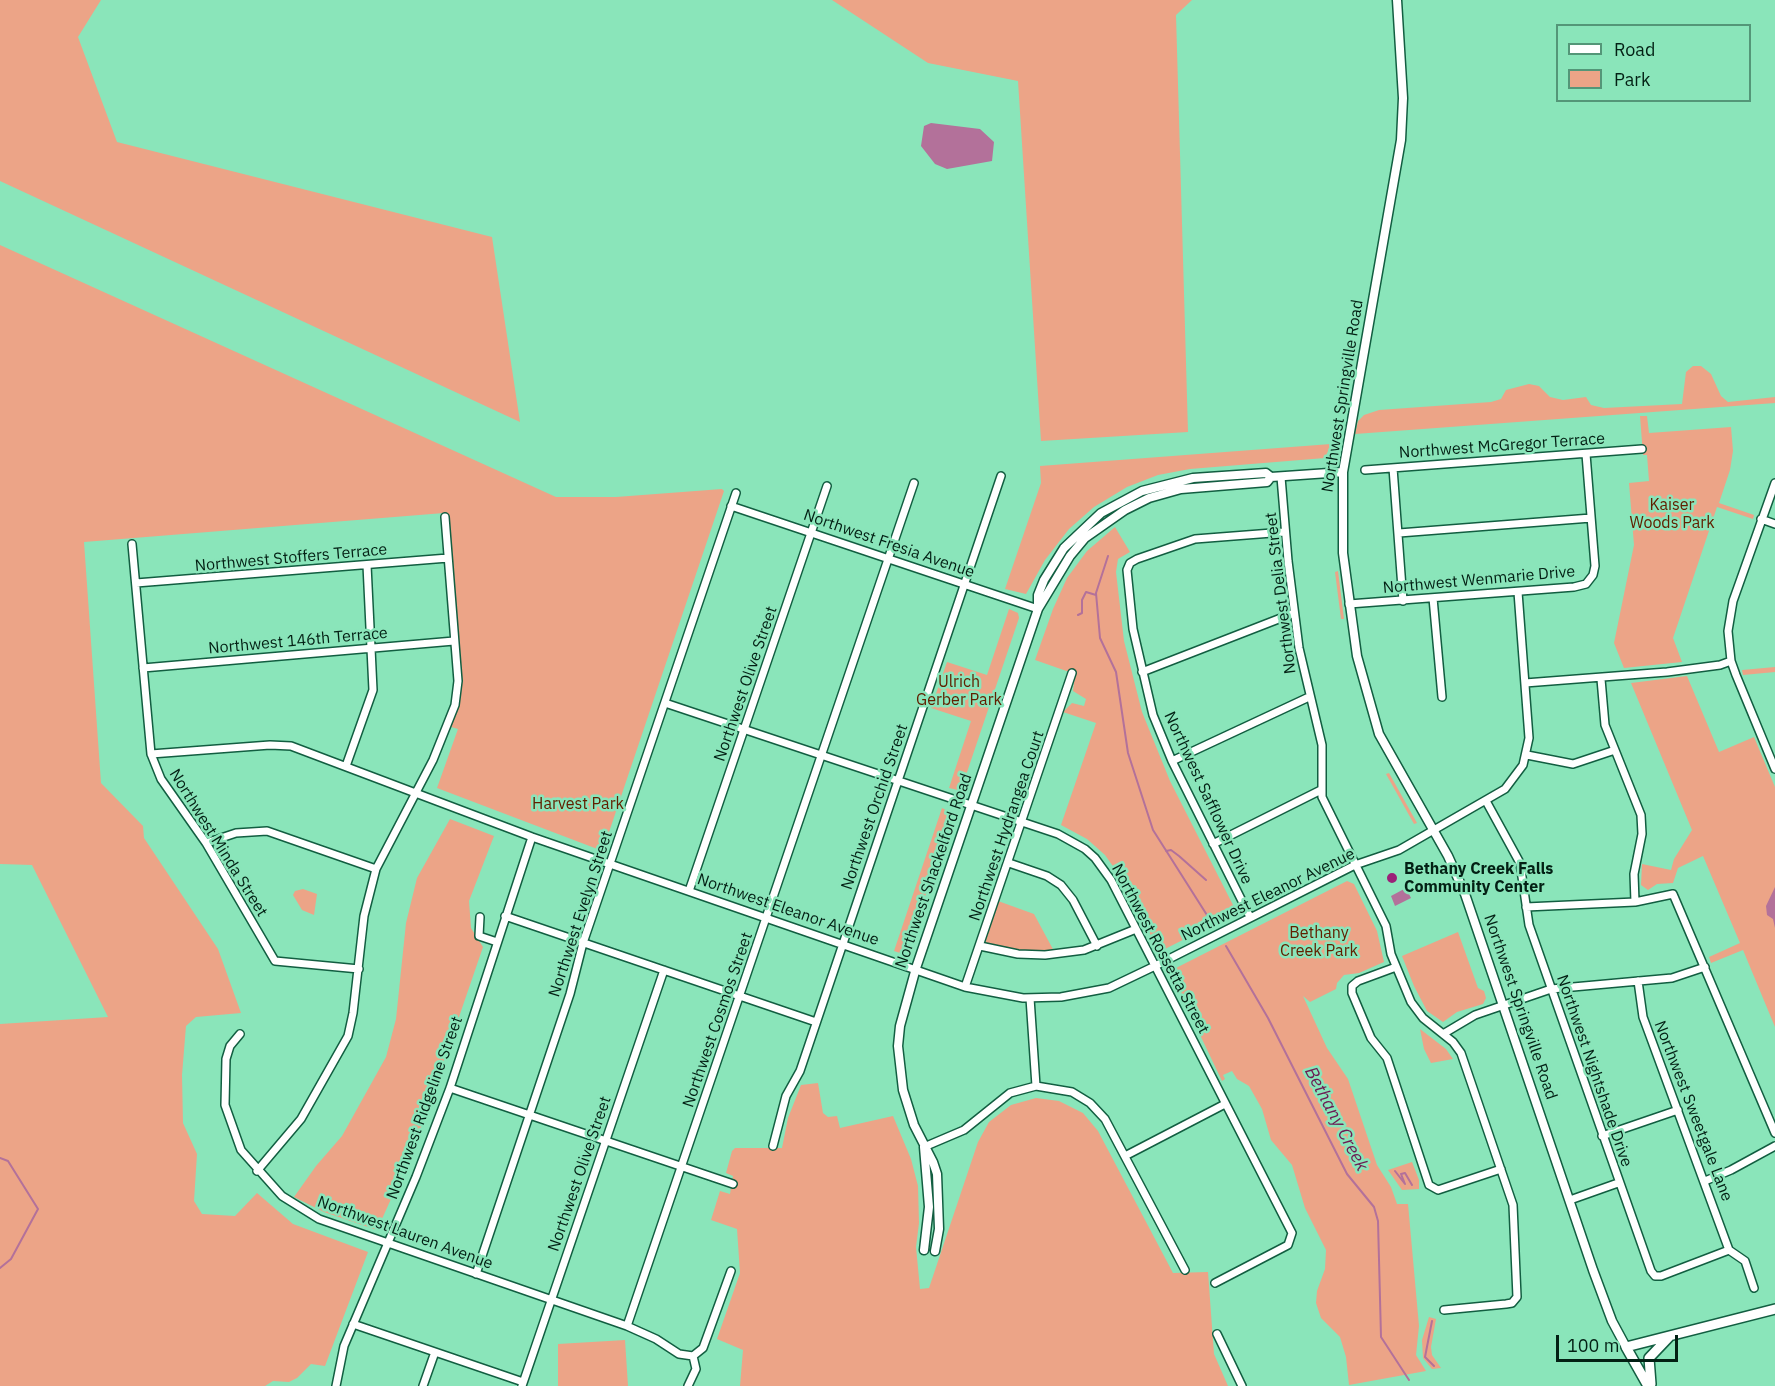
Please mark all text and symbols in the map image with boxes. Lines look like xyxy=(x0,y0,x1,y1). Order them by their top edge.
legend xyxy=(1556,24,1751,102)
text: Road xyxy=(1614,38,1655,61)
text: Park xyxy=(1614,68,1650,91)
street label: Northwest Springville Road xyxy=(1318,298,1368,494)
street label: Northwest McGregor Terrace xyxy=(1398,429,1606,463)
park label: Kaiser Woods Park xyxy=(1629,495,1715,533)
street label: Northwest Fresia Avenue xyxy=(801,506,977,582)
street label: Northwest Delia Street xyxy=(1262,511,1300,675)
street label: Northwest Stoffers Terrace xyxy=(194,540,388,576)
street label: Northwest Wenmarie Drive xyxy=(1382,562,1576,598)
street label: Northwest Olive Street xyxy=(710,604,782,764)
street label: Northwest 146th Terrace xyxy=(207,624,389,658)
park label: Ulrich Gerber Park xyxy=(916,672,1002,710)
street label: Northwest Safflower Drive xyxy=(1160,709,1256,887)
street label: Northwest Orchid Street xyxy=(838,722,912,892)
street label: Northwest Hydrangea Court xyxy=(965,728,1049,924)
street label: Northwest Minda Street xyxy=(165,766,271,920)
street label: Northwest Shackelford Road xyxy=(892,771,976,971)
park label: Harvest Park xyxy=(532,794,624,814)
street label: Northwest Evelyn Street xyxy=(545,828,617,1000)
street label: Northwest Eleanor Avenue xyxy=(1178,845,1358,945)
place label: Bethany Creek Falls Community Center xyxy=(1404,859,1553,897)
street label: Northwest Rossetta Street xyxy=(1107,861,1213,1037)
street label: Northwest Eleanor Avenue xyxy=(695,870,881,950)
marker: Bethany Creek Falls Community Center xyxy=(1385,871,1399,885)
street label: Northwest Springville Road xyxy=(1479,912,1561,1102)
park label: Bethany Creek Park xyxy=(1280,923,1358,961)
street label: Northwest Cosmos Street xyxy=(679,930,757,1110)
street label: Northwest Nightshade Drive xyxy=(1552,972,1636,1170)
street label: Northwest Ridgeline Street xyxy=(383,1014,467,1202)
street label: Northwest Sweetgale Lane xyxy=(1650,1018,1736,1204)
water label: Bethany Creek xyxy=(1300,1063,1372,1175)
street label: Northwest Olive Street xyxy=(544,1094,616,1254)
street label: Northwest Lauren Avenue xyxy=(315,1192,495,1274)
scale bar xyxy=(1559,1323,1680,1361)
text: 100 m xyxy=(1567,1334,1619,1357)

